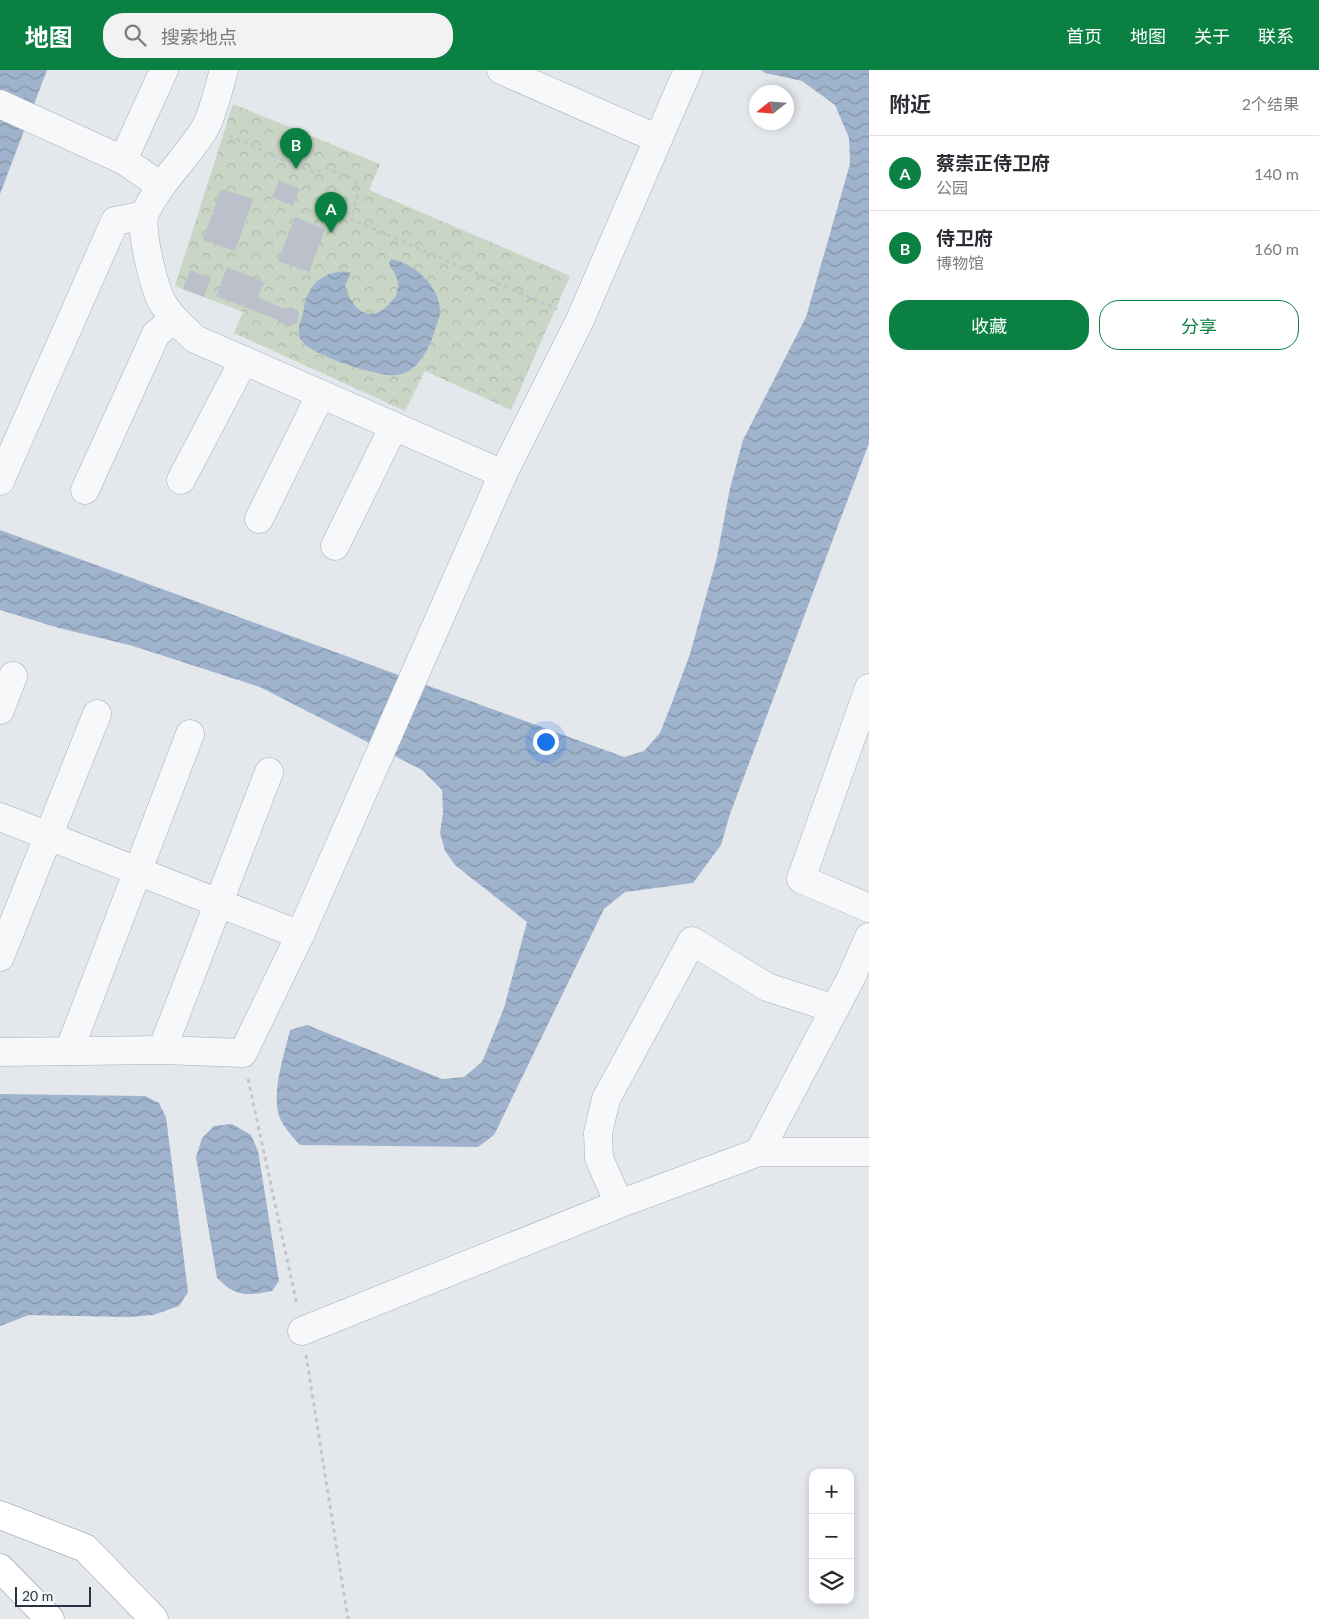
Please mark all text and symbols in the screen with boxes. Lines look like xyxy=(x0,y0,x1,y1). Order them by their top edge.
search box xyxy=(103,13,453,58)
icon: search xyxy=(121,21,149,49)
text: 地图 xyxy=(25,22,73,51)
text: 搜索地点 xyxy=(161,25,237,48)
text: 首页 xyxy=(1066,25,1102,47)
text: 地图 xyxy=(1130,25,1166,47)
text: 关于 xyxy=(1194,25,1230,47)
text: 联系 xyxy=(1258,25,1294,47)
north arrow xyxy=(749,85,794,130)
text: 附近 xyxy=(889,91,931,116)
text: 2个结果 xyxy=(1242,94,1299,113)
pin: B xyxy=(280,128,312,169)
text: 蔡崇正侍卫府 xyxy=(936,151,1050,174)
text: A xyxy=(899,164,911,183)
text: 140 m xyxy=(1254,164,1299,183)
text: 公园 xyxy=(936,178,968,197)
pin: A xyxy=(315,192,347,233)
text: 侍卫府 xyxy=(936,226,993,249)
text: B xyxy=(900,239,910,258)
text: 160 m xyxy=(1254,239,1299,258)
text: 博物馆 xyxy=(936,253,984,272)
button: 收藏 xyxy=(889,300,1089,350)
button: 分享 xyxy=(1099,300,1299,350)
your location xyxy=(533,729,559,755)
map controls xyxy=(809,1469,854,1604)
button: + xyxy=(809,1469,854,1514)
button: − xyxy=(809,1514,854,1559)
button: layers xyxy=(809,1559,854,1604)
scale bar xyxy=(15,1584,91,1607)
text: 20 m xyxy=(22,1587,53,1604)

